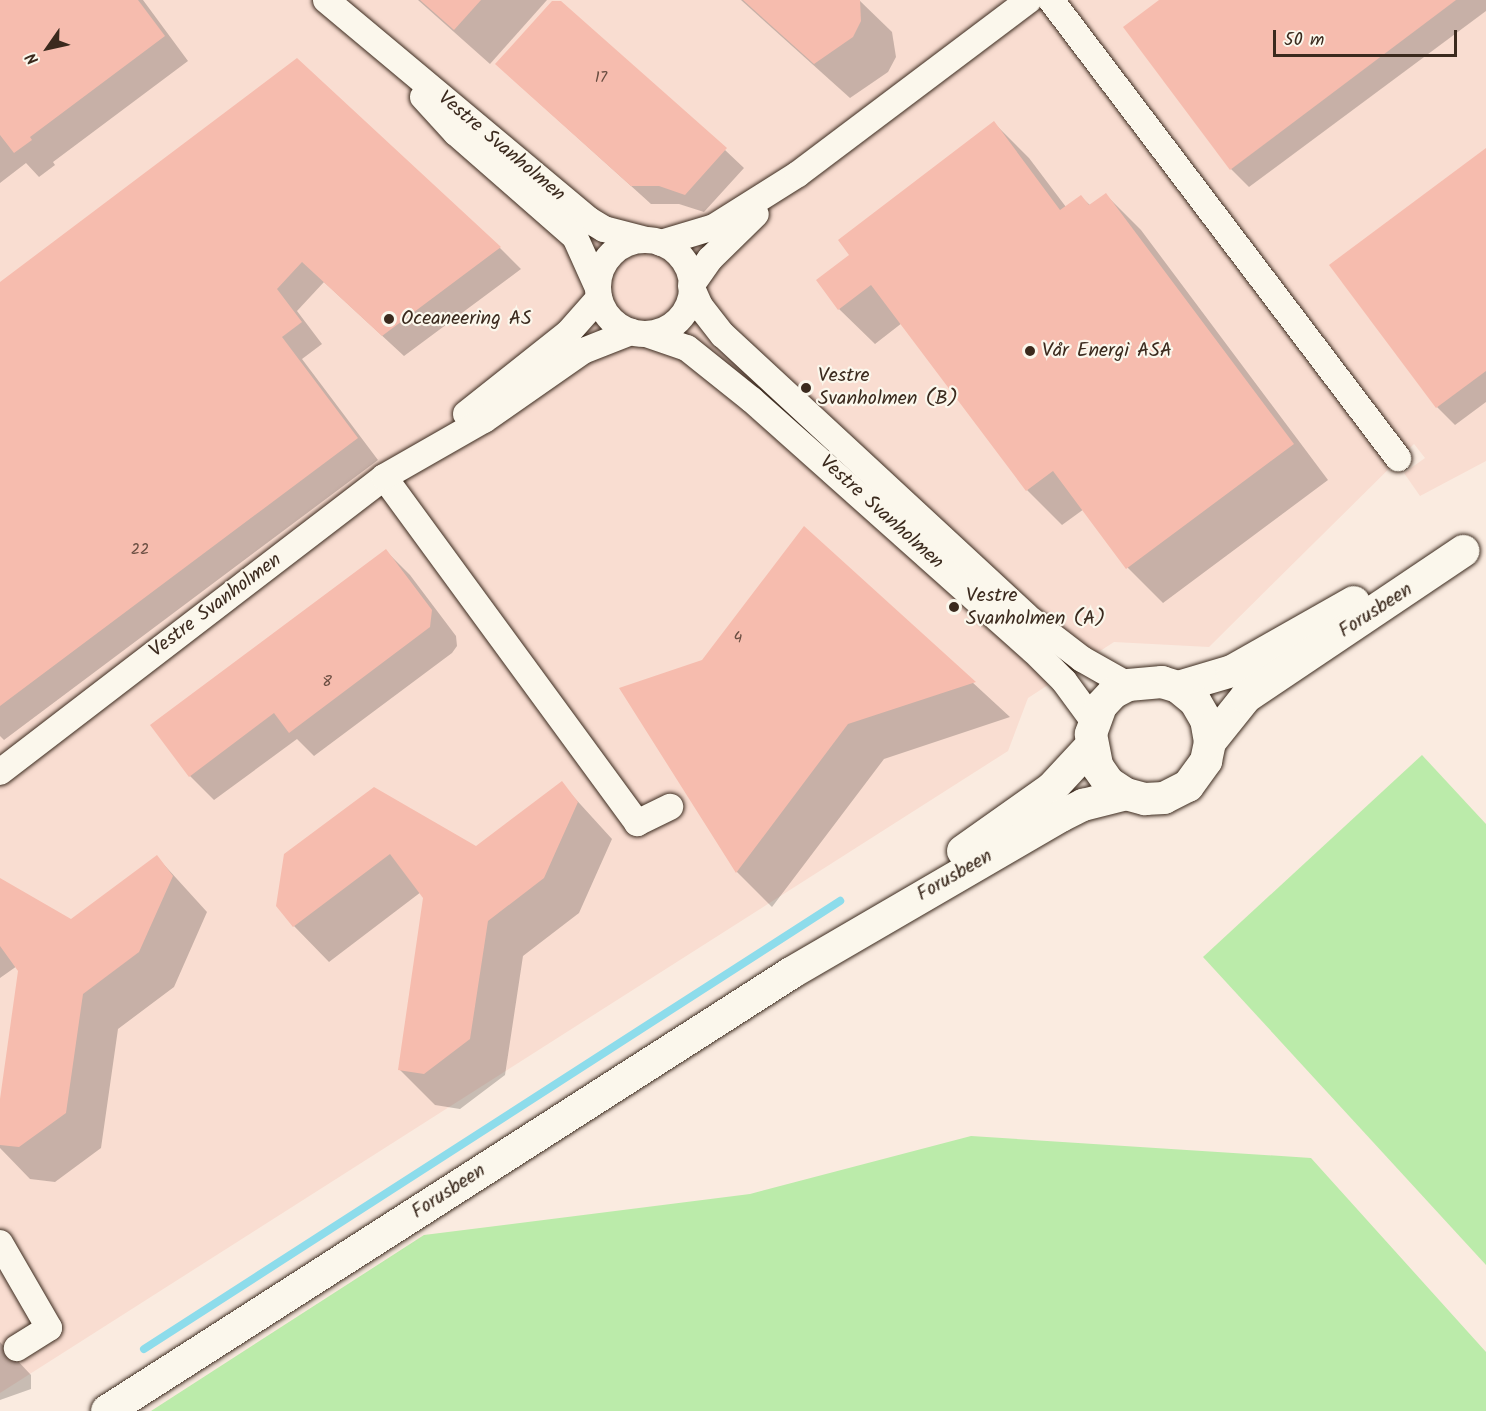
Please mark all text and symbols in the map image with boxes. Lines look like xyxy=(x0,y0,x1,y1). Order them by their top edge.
north arrow xyxy=(18,18,78,78)
scale bar xyxy=(1276,18,1460,56)
text: 50 m xyxy=(1284,26,1324,55)
text: N xyxy=(19,47,46,70)
house number: 17 xyxy=(595,68,607,88)
street label: Vestre Svanholmen xyxy=(432,87,570,207)
place label: Oceaneering AS xyxy=(401,307,532,331)
marker: Oceaneering AS xyxy=(382,312,396,326)
place label: Vår Energi ASA xyxy=(1042,339,1172,363)
marker: Vår Energi ASA xyxy=(1023,344,1037,358)
place label: Vestre Svanholmen (B) xyxy=(818,365,958,412)
marker: Vestre Svanholmen (B) xyxy=(799,381,813,395)
street label: Vestre Svanholmen xyxy=(814,451,948,575)
house number: 22 xyxy=(131,540,149,560)
street label: Vestre Svanholmen xyxy=(145,549,287,663)
street label: Forusbeen xyxy=(1334,578,1418,644)
place label: Vestre Svanholmen (A) xyxy=(966,584,1105,631)
marker: Vestre Svanholmen (A) xyxy=(947,600,961,614)
house number: 4 xyxy=(734,628,742,648)
house number: 8 xyxy=(322,672,332,692)
street label: Forusbeen xyxy=(913,845,997,907)
street label: Forusbeen xyxy=(407,1159,491,1225)

